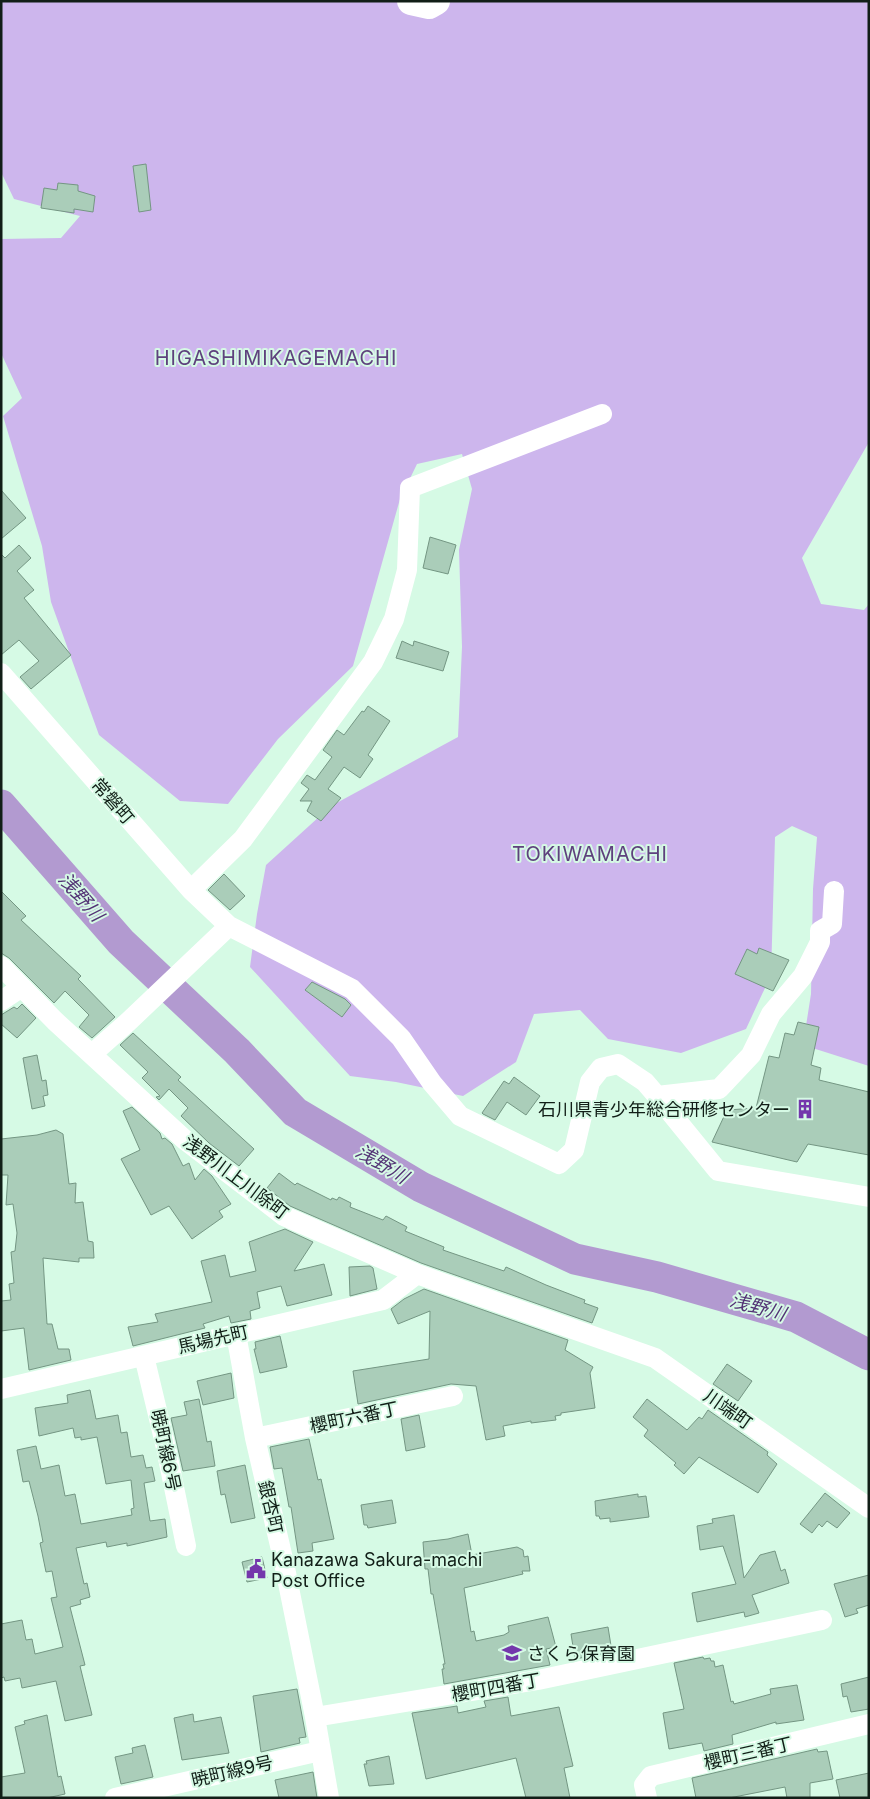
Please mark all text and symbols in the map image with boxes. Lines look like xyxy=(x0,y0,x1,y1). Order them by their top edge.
district label: HIGASHIMIKAGEMACHI xyxy=(155,346,397,370)
street label: 常磐町 xyxy=(87,774,139,828)
district label: TOKIWAMACHI xyxy=(512,842,668,866)
water label: 浅野川 xyxy=(54,868,110,928)
building icon: 石川県青少年総合研修センター xyxy=(794,1098,816,1120)
place label: 石川県青少年総合研修センター xyxy=(538,1099,790,1120)
street label: 浅野川上川除町 xyxy=(179,1131,293,1223)
water label: 浅野川 xyxy=(352,1139,414,1190)
water label: 浅野川 xyxy=(727,1288,790,1326)
street label: 馬場先町 xyxy=(176,1321,250,1357)
street label: 川端町 xyxy=(700,1385,756,1433)
street label: 櫻町六番丁 xyxy=(308,1397,400,1437)
street label: 暁町線6号 xyxy=(147,1407,185,1493)
street label: 銀杏町 xyxy=(255,1478,287,1536)
place label: Kanazawa Sakura-machi Post Office xyxy=(271,1549,482,1591)
public building icon: Kanazawa Sakura-machi Post Office xyxy=(245,1558,267,1580)
school or university icon: さくら保育園 xyxy=(501,1642,523,1664)
place label: さくら保育園 xyxy=(527,1643,635,1664)
street label: 櫻町四番丁 xyxy=(450,1669,542,1705)
street label: 櫻町三番丁 xyxy=(702,1733,794,1773)
street label: 暁町線9号 xyxy=(189,1751,275,1791)

